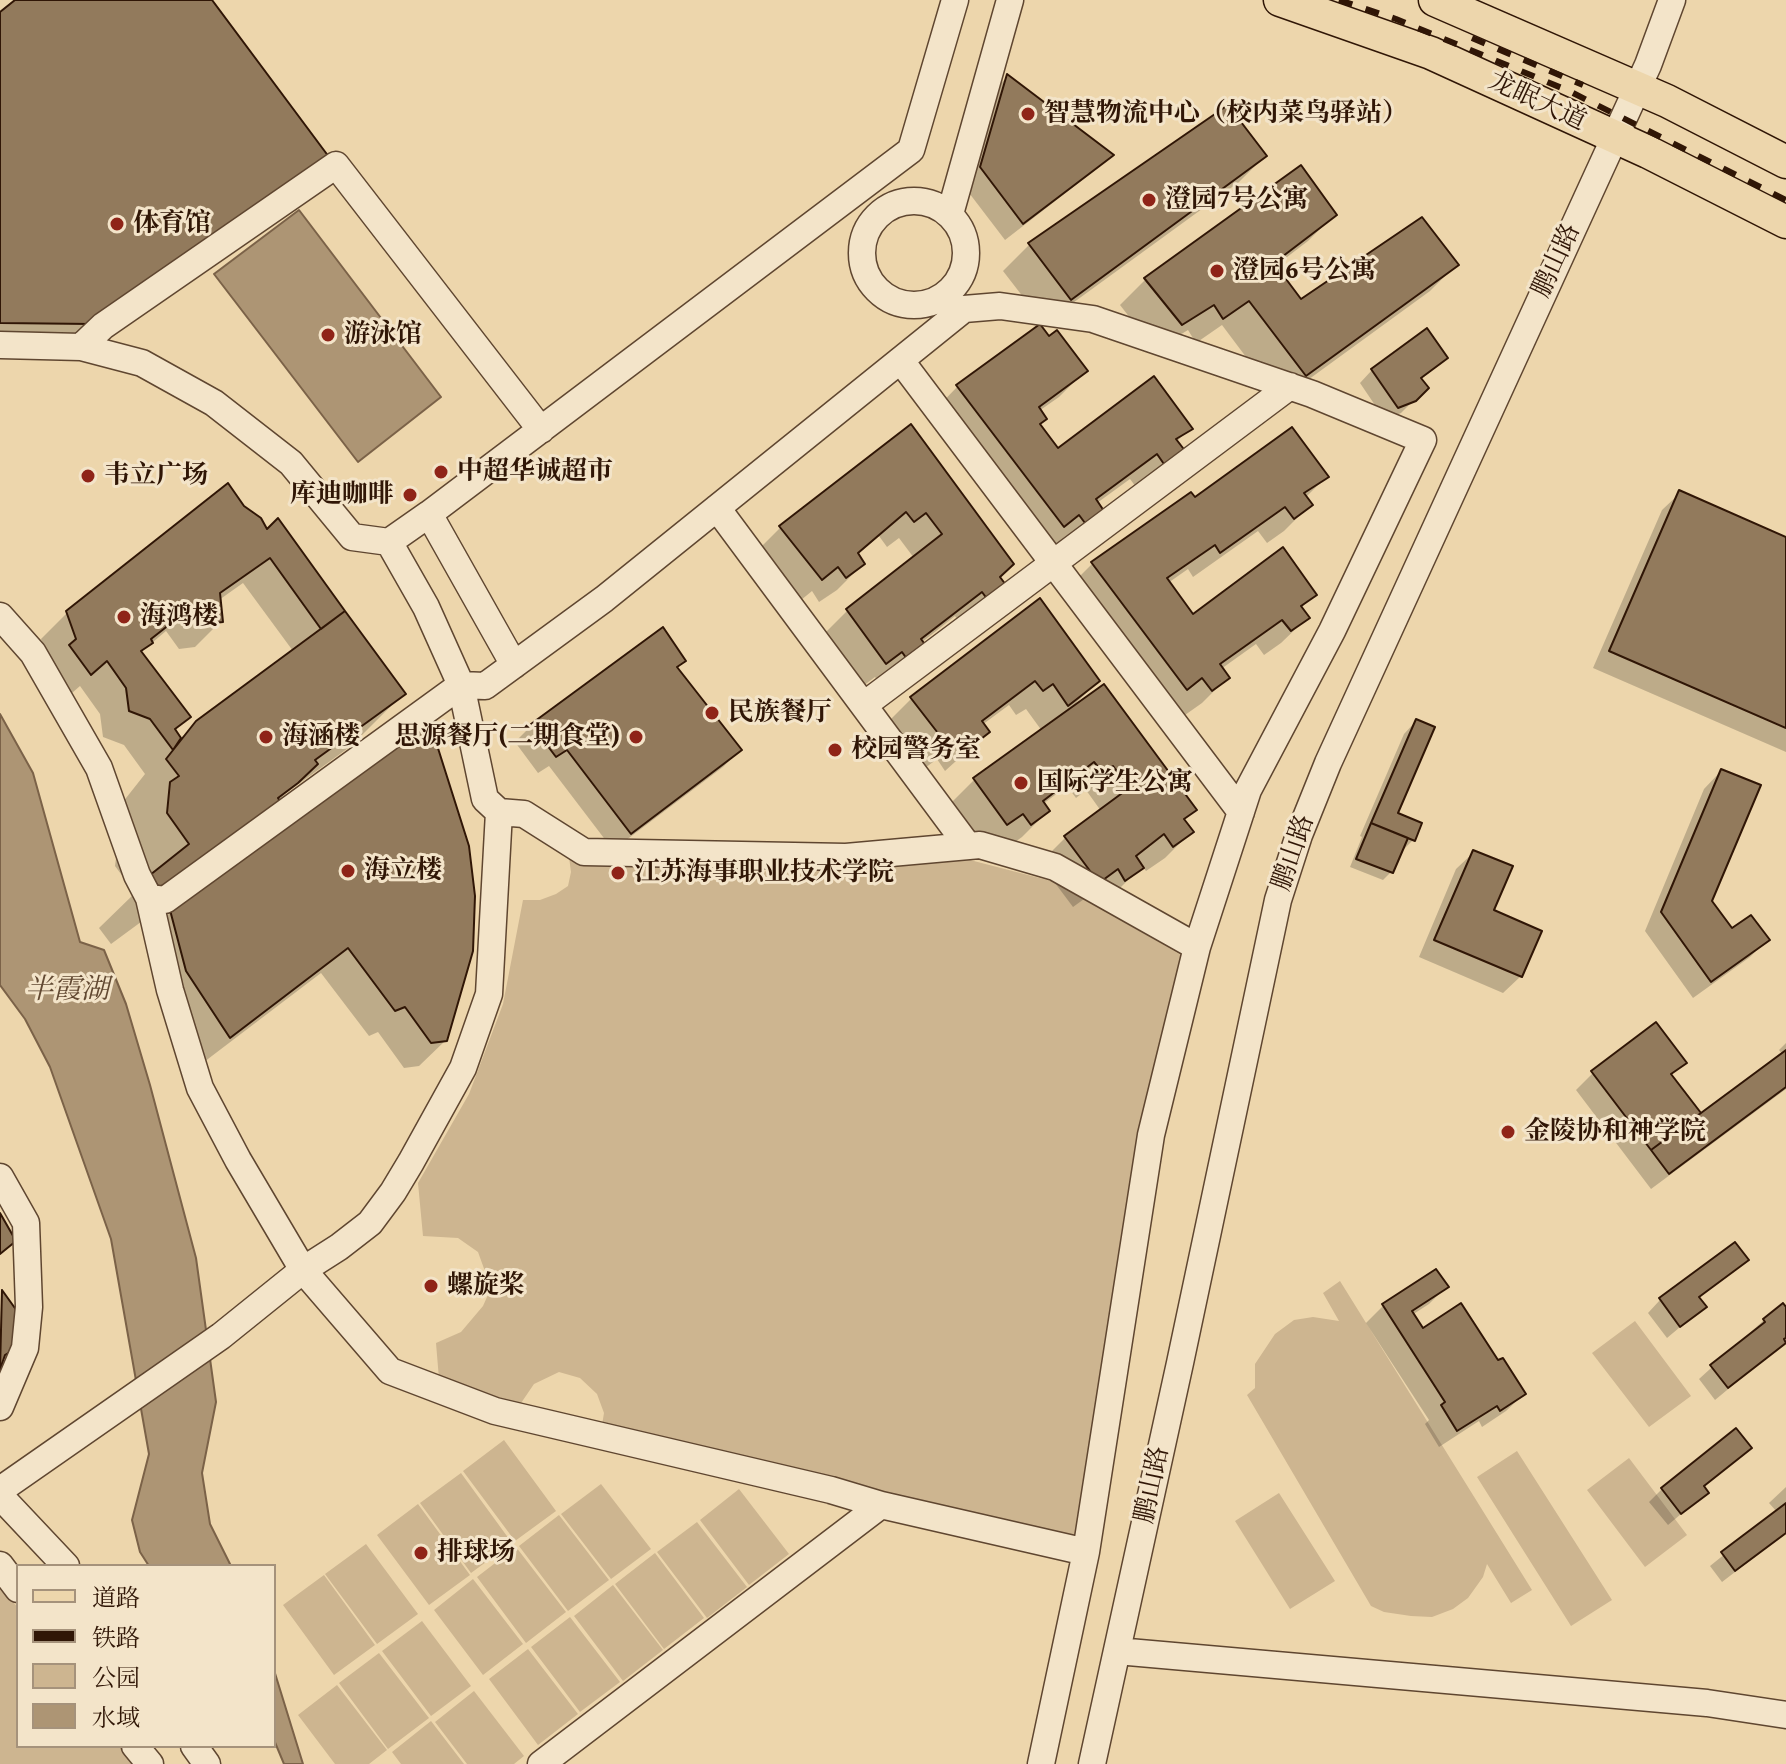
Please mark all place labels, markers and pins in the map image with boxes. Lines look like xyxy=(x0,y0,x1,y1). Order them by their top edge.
place label: 智慧物流中心（校内菜鸟驿站） xyxy=(1044,98,1408,130)
marker: 智慧物流中心（校内菜鸟驿站） xyxy=(1019,105,1037,123)
place label: 澄园7号公寓 xyxy=(1165,184,1308,216)
marker: 澄园7号公寓 xyxy=(1140,191,1158,209)
place label: 体育馆 xyxy=(133,208,211,240)
marker: 体育馆 xyxy=(108,215,126,233)
place label: 澄园6号公寓 xyxy=(1233,255,1376,287)
marker: 澄园6号公寓 xyxy=(1208,262,1226,280)
place label: 游泳馆 xyxy=(344,319,422,351)
marker: 游泳馆 xyxy=(319,326,337,344)
place label: 中超华诚超市 xyxy=(457,456,613,488)
place label: 韦立广场 xyxy=(104,460,208,492)
marker: 中超华诚超市 xyxy=(432,463,450,481)
marker: 韦立广场 xyxy=(79,467,97,485)
place label: 库迪咖啡 xyxy=(290,479,394,511)
marker: 库迪咖啡 xyxy=(401,486,419,504)
place label: 海鸿楼 xyxy=(140,601,218,633)
marker: 海鸿楼 xyxy=(115,608,133,626)
place label: 民族餐厅 xyxy=(728,697,832,729)
marker: 民族餐厅 xyxy=(703,704,721,722)
place label: 海涵楼 xyxy=(282,721,360,753)
place label: 思源餐厅(二期食堂) xyxy=(395,721,620,753)
marker: 海涵楼 xyxy=(257,728,275,746)
marker: 思源餐厅(二期食堂) xyxy=(627,728,645,746)
place label: 校园警务室 xyxy=(851,734,981,766)
marker: 校园警务室 xyxy=(826,741,844,759)
place label: 国际学生公寓 xyxy=(1037,767,1193,799)
marker: 国际学生公寓 xyxy=(1012,774,1030,792)
place label: 海立楼 xyxy=(364,855,442,887)
place label: 江苏海事职业技术学院 xyxy=(634,857,894,889)
marker: 海立楼 xyxy=(339,862,357,880)
marker: 江苏海事职业技术学院 xyxy=(609,864,627,882)
place label: 金陵协和神学院 xyxy=(1524,1116,1706,1148)
marker: 金陵协和神学院 xyxy=(1499,1123,1517,1141)
place label: 螺旋桨 xyxy=(447,1270,525,1302)
marker: 螺旋桨 xyxy=(422,1277,440,1295)
place label: 排球场 xyxy=(437,1537,515,1569)
marker: 排球场 xyxy=(412,1544,430,1562)

